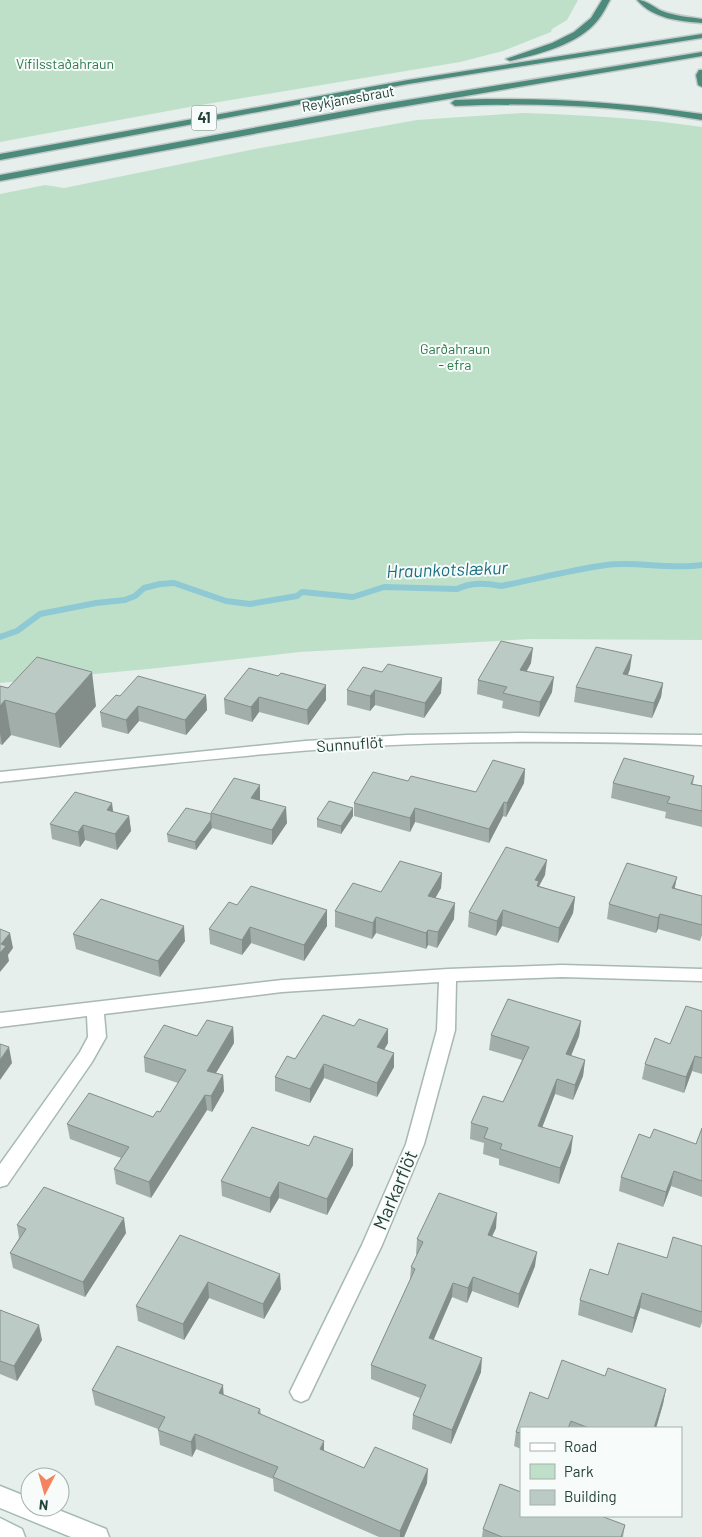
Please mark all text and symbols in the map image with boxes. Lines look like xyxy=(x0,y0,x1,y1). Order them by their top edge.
park label: Vífilsstaðahraun xyxy=(16,55,114,72)
street label: Reykjanesbraut xyxy=(300,82,396,115)
road number: 41 xyxy=(192,106,216,130)
park label: Garðahraun - efra xyxy=(420,340,490,373)
water label: Hraunkotslækur xyxy=(386,556,509,582)
street label: Sunnuflöt xyxy=(316,732,384,755)
street label: Markarflöt xyxy=(367,1147,422,1233)
legend xyxy=(520,1427,682,1517)
text: Road xyxy=(564,1437,597,1455)
text: Park xyxy=(564,1462,594,1480)
north arrow xyxy=(20,1467,70,1517)
text: Building xyxy=(564,1487,617,1505)
text: N xyxy=(38,1496,49,1514)

